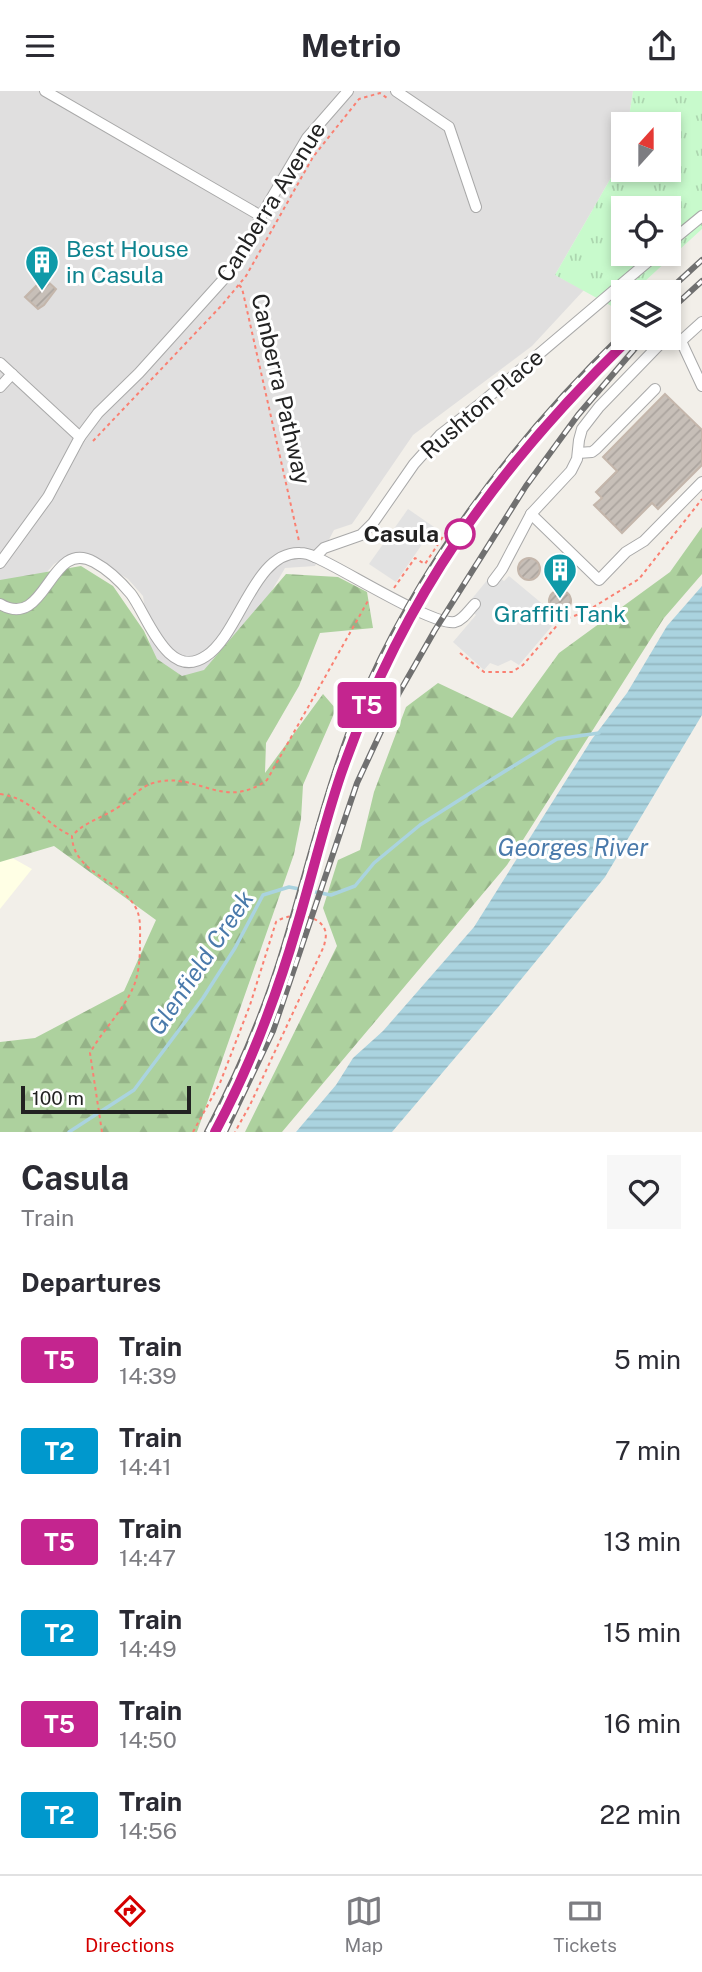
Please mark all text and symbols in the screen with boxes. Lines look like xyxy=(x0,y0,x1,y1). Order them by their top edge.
icon: menu xyxy=(21,27,59,65)
text: Metrio xyxy=(301,27,401,64)
icon: share xyxy=(643,27,681,65)
north arrow xyxy=(611,112,681,182)
map controls xyxy=(611,112,681,350)
street label: Canberra Avenue xyxy=(211,117,331,287)
button: locate xyxy=(611,196,681,266)
place label: Best House in Casula xyxy=(66,235,189,288)
building icon: Best House in Casula xyxy=(23,243,61,292)
button: layers xyxy=(611,280,681,350)
street label: Canberra Pathway xyxy=(246,291,317,487)
street label: Rushton Place xyxy=(415,343,548,464)
marker: Casula xyxy=(445,519,475,549)
place label: Casula xyxy=(364,520,439,547)
building icon: Graffiti Tank xyxy=(541,551,579,600)
place label: Graffiti Tank xyxy=(494,600,626,627)
line badge: T5 xyxy=(336,682,398,728)
text: T5 xyxy=(352,691,382,719)
water label: Georges River xyxy=(498,833,649,861)
water label: Glenfield Creek xyxy=(142,885,259,1040)
scale bar xyxy=(21,1083,191,1115)
text: 100 m xyxy=(32,1087,84,1109)
button: heart xyxy=(607,1155,681,1229)
text: Casula xyxy=(21,1159,129,1197)
text: Train xyxy=(21,1204,74,1231)
text: Departures xyxy=(21,1267,161,1298)
text: Train xyxy=(119,1331,182,1362)
text: 5 min xyxy=(614,1344,681,1375)
text: T5 xyxy=(44,1346,75,1374)
text: 14:39 xyxy=(119,1362,177,1389)
text: Train xyxy=(119,1422,182,1453)
text: 7 min xyxy=(615,1435,681,1466)
text: T2 xyxy=(44,1437,75,1465)
text: 14:41 xyxy=(119,1453,172,1480)
text: Train xyxy=(119,1513,182,1544)
text: 13 min xyxy=(604,1526,681,1557)
text: T5 xyxy=(44,1528,75,1556)
text: 14:47 xyxy=(119,1544,176,1571)
text: Train xyxy=(119,1604,182,1635)
text: 15 min xyxy=(603,1617,681,1648)
text: T2 xyxy=(44,1619,75,1647)
text: 14:49 xyxy=(119,1635,177,1662)
text: Train xyxy=(119,1695,182,1726)
text: 16 min xyxy=(604,1708,681,1739)
text: T5 xyxy=(44,1710,75,1738)
text: 14:50 xyxy=(119,1726,177,1753)
text: Train xyxy=(119,1786,182,1817)
text: 22 min xyxy=(600,1799,681,1830)
text: T2 xyxy=(44,1801,75,1829)
text: 14:56 xyxy=(119,1817,177,1844)
tab: Directions xyxy=(85,1892,174,1956)
tab: Map xyxy=(344,1892,383,1956)
tab: Tickets xyxy=(553,1892,617,1956)

